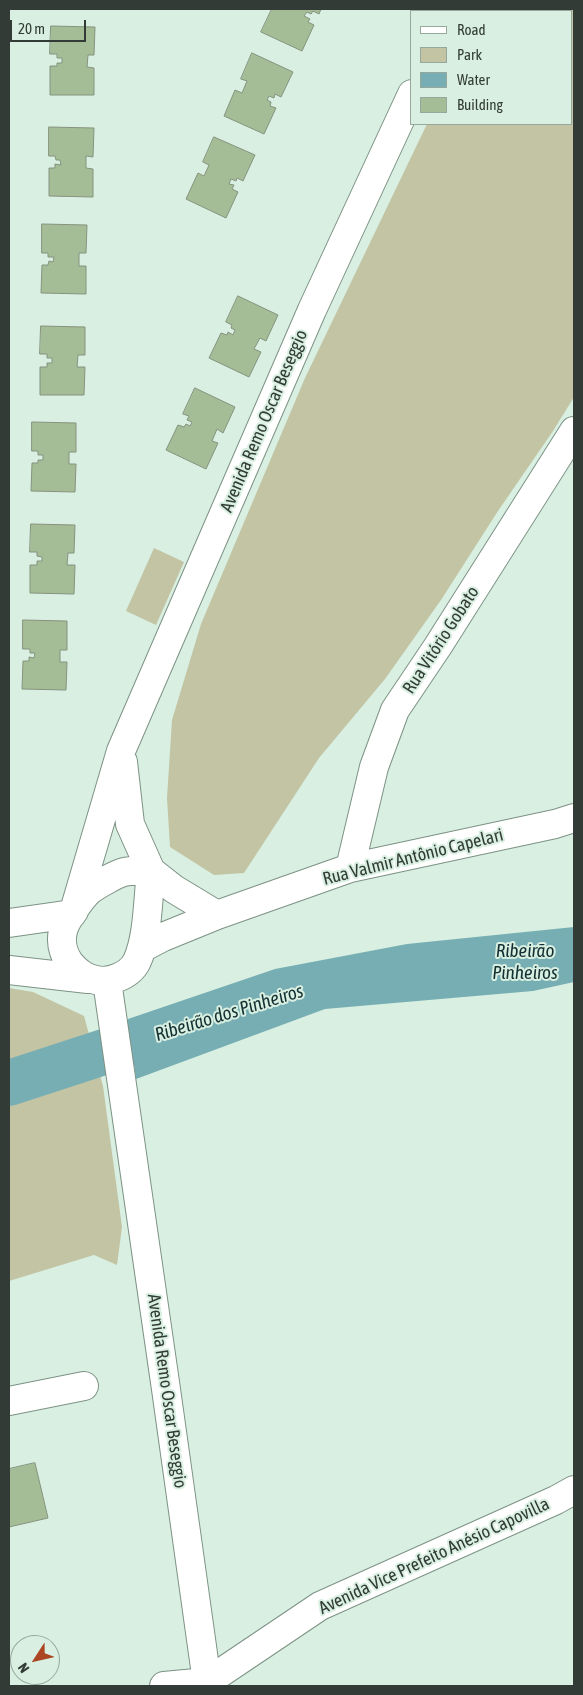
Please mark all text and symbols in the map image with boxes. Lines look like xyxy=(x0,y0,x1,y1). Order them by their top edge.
scale bar xyxy=(12,10,89,42)
legend xyxy=(410,10,573,125)
text: 20 m xyxy=(18,20,45,37)
text: Road xyxy=(457,21,486,38)
text: Park xyxy=(457,46,482,63)
text: Water xyxy=(457,71,490,88)
text: Building xyxy=(457,96,503,113)
street label: Avenida Remo Oscar Beseggio xyxy=(216,327,312,515)
street label: Rua Vitório Gobato xyxy=(398,582,484,698)
street label: Rua Valmir Antônio Capelari xyxy=(320,824,506,890)
water label: Ribeirão Pinheiros xyxy=(492,940,558,984)
water label: Ribeirão dos Pinheiros xyxy=(152,980,306,1046)
street label: Avenida Remo Oscar Beseggio xyxy=(143,1292,191,1490)
street label: Avenida Vice Prefeito Anésio Capovilla xyxy=(315,1493,553,1619)
north arrow xyxy=(10,1635,60,1685)
text: N xyxy=(15,1660,32,1676)

